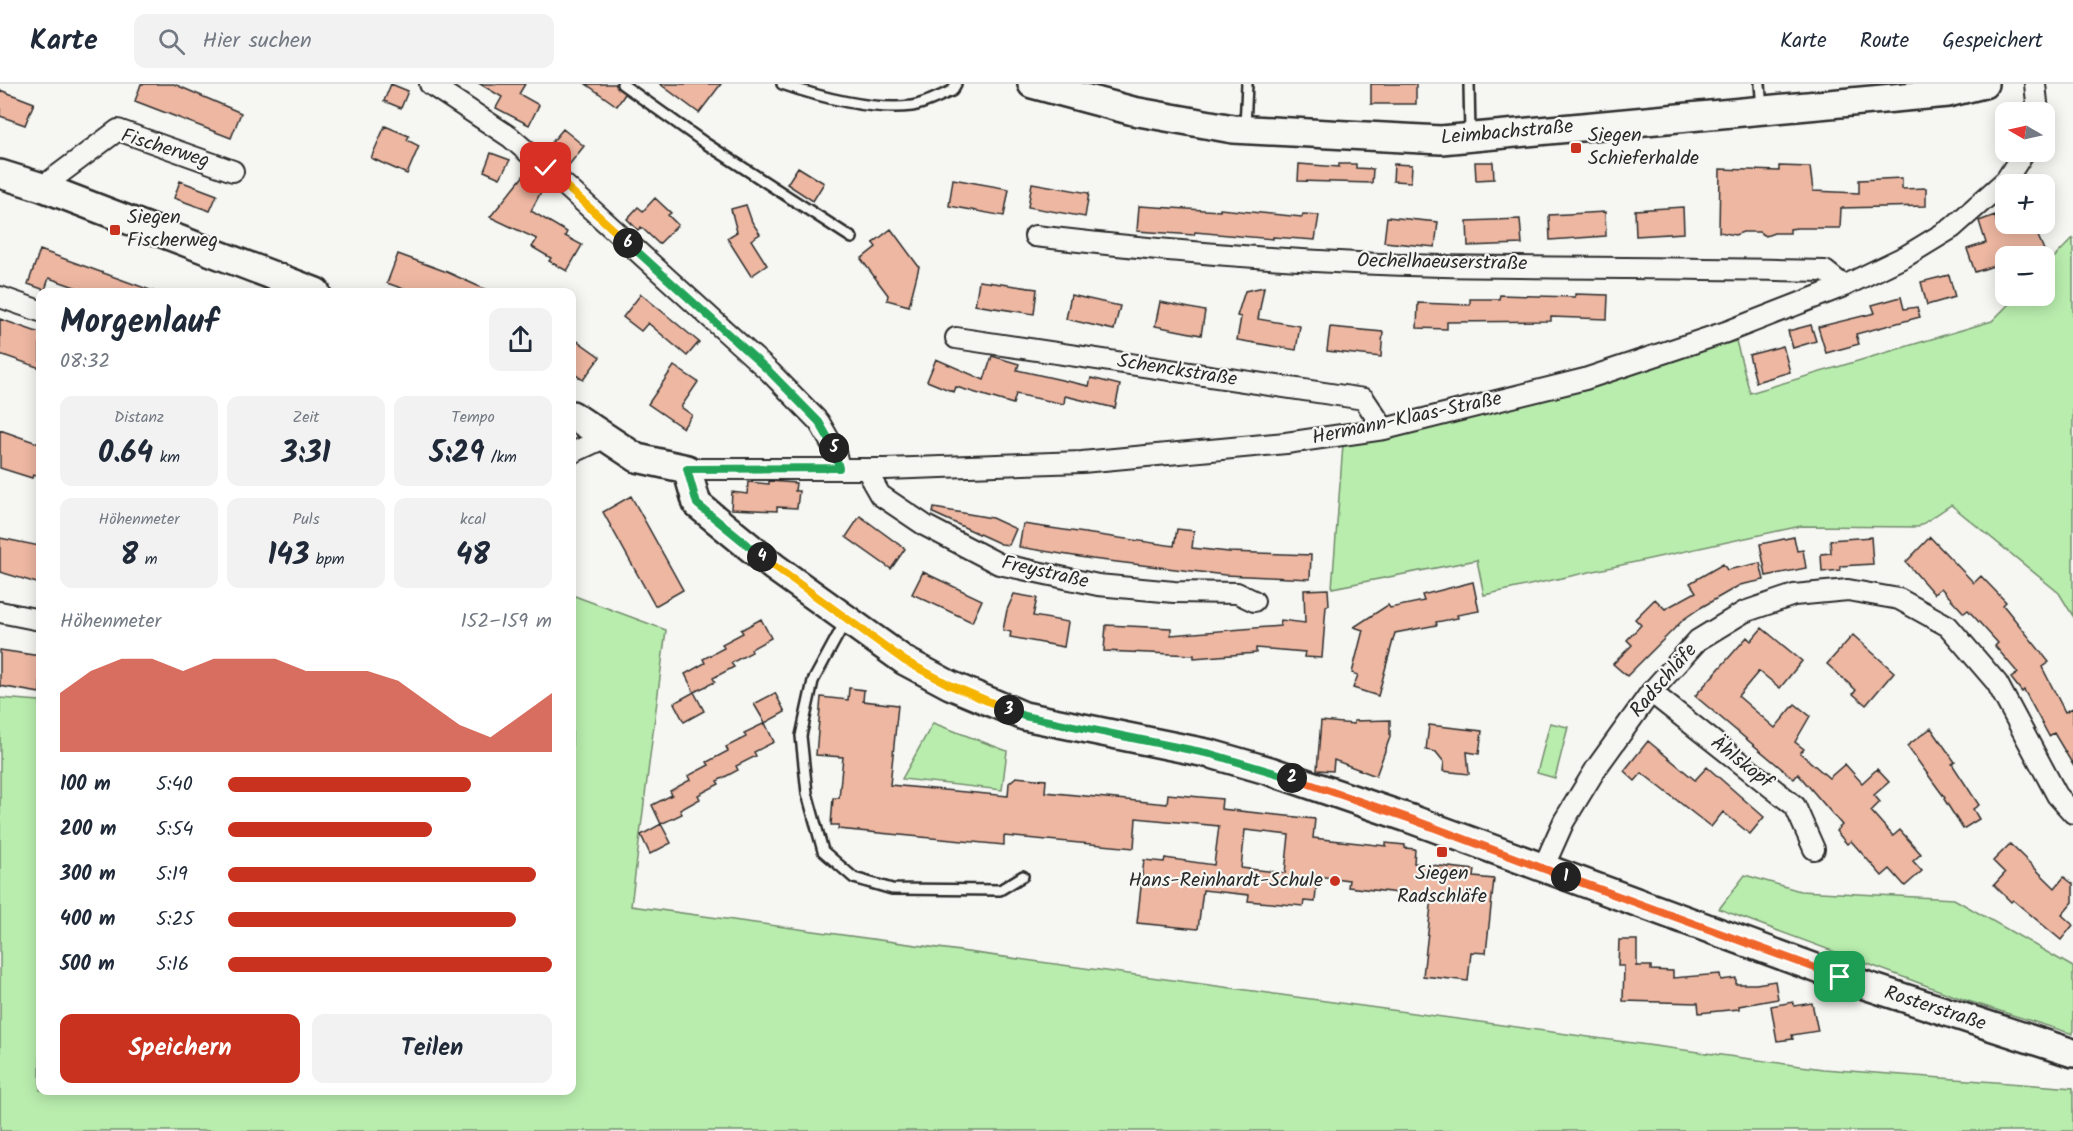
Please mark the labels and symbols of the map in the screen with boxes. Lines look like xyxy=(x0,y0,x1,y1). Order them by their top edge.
north arrow xyxy=(1995,102,2055,162)
street label: Leimbachstraße xyxy=(1439,111,1575,155)
street label: Fischerweg xyxy=(117,120,213,178)
place label: Siegen Schieferhalde xyxy=(1588,120,1699,175)
marker: Siegen Schieferhalde xyxy=(1569,141,1583,155)
pin xyxy=(520,142,571,193)
place label: Siegen Fischerweg xyxy=(127,202,218,257)
marker: Siegen Fischerweg xyxy=(108,223,122,237)
pin: 6 xyxy=(613,228,643,258)
street label: Oechelhaeuserstraße xyxy=(1356,246,1528,280)
street label: Schenckstraße xyxy=(1115,346,1239,396)
street label: Hermann-Klaas-Straße xyxy=(1309,383,1505,455)
pin: 5 xyxy=(819,433,849,463)
pin: 4 xyxy=(747,542,777,572)
street label: Freystraße xyxy=(998,547,1092,599)
street label: Radschläfe xyxy=(1622,637,1706,725)
pin: 3 xyxy=(994,695,1024,725)
street label: Ählskopf xyxy=(1703,728,1781,799)
pin: 2 xyxy=(1277,763,1307,793)
marker: Siegen Radschläfe xyxy=(1435,845,1449,859)
place label: Siegen Radschläfe xyxy=(1397,858,1487,913)
pin: 1 xyxy=(1551,862,1581,892)
place label: Hans-Reinhardt-Schule xyxy=(1128,865,1323,897)
marker: Hans-Reinhardt-Schule xyxy=(1328,874,1342,888)
pin xyxy=(1814,951,1865,1002)
street label: Rosterstraße xyxy=(1880,977,1990,1041)

